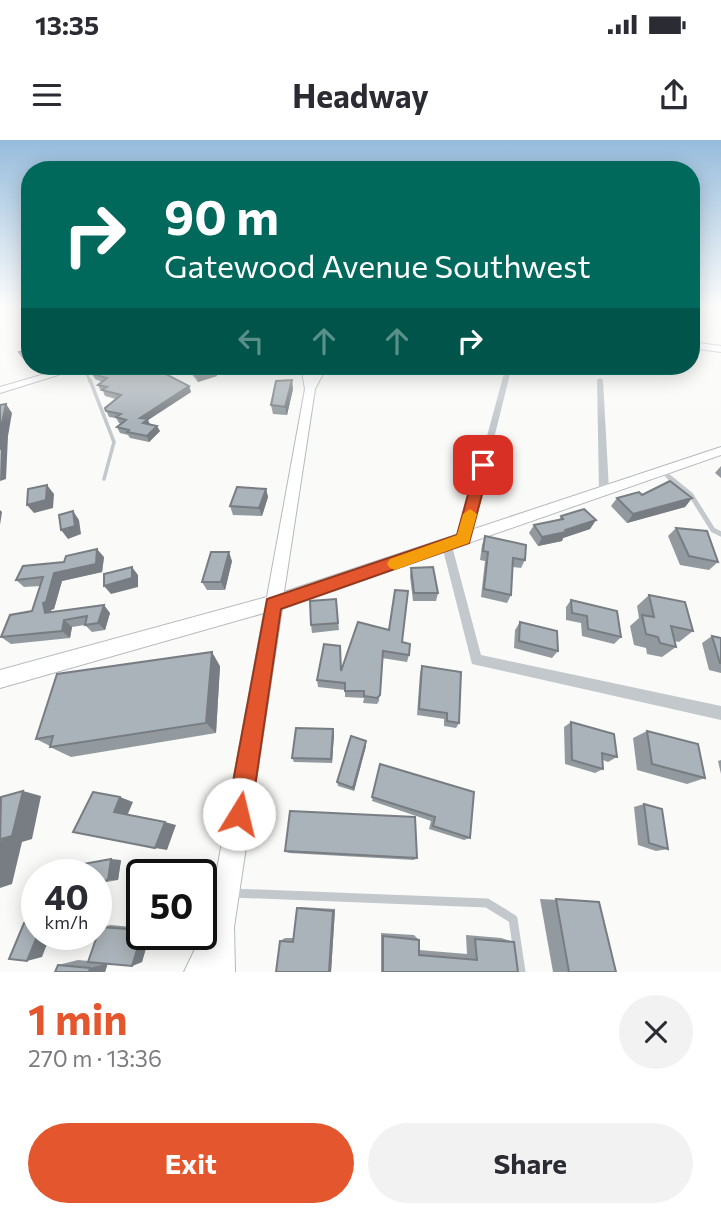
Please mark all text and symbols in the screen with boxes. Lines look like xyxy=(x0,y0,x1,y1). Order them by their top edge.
text: 13:35 xyxy=(35,9,99,40)
text: Headway xyxy=(292,75,429,115)
icon: menu xyxy=(28,76,66,114)
icon: share xyxy=(655,76,693,114)
text: 90 m xyxy=(164,185,279,245)
icon: right xyxy=(49,189,140,280)
text: Gatewood Avenue Southwest xyxy=(164,245,591,285)
icon: left xyxy=(232,322,270,360)
icon: ahead xyxy=(305,322,343,360)
icon: ahead xyxy=(378,322,416,360)
icon: right xyxy=(451,322,489,360)
pin xyxy=(453,435,513,495)
icon: arrive xyxy=(464,446,502,484)
position arrow xyxy=(202,777,276,851)
speed limit sign: 50 xyxy=(126,859,217,950)
text: 40 xyxy=(44,874,89,917)
text: km/h xyxy=(45,911,88,933)
text: 1 min xyxy=(28,992,128,1044)
button: close xyxy=(619,995,693,1069)
text: 270 m · 13:36 xyxy=(28,1044,162,1072)
button: Exit xyxy=(28,1123,354,1203)
button: Share xyxy=(368,1123,693,1203)

